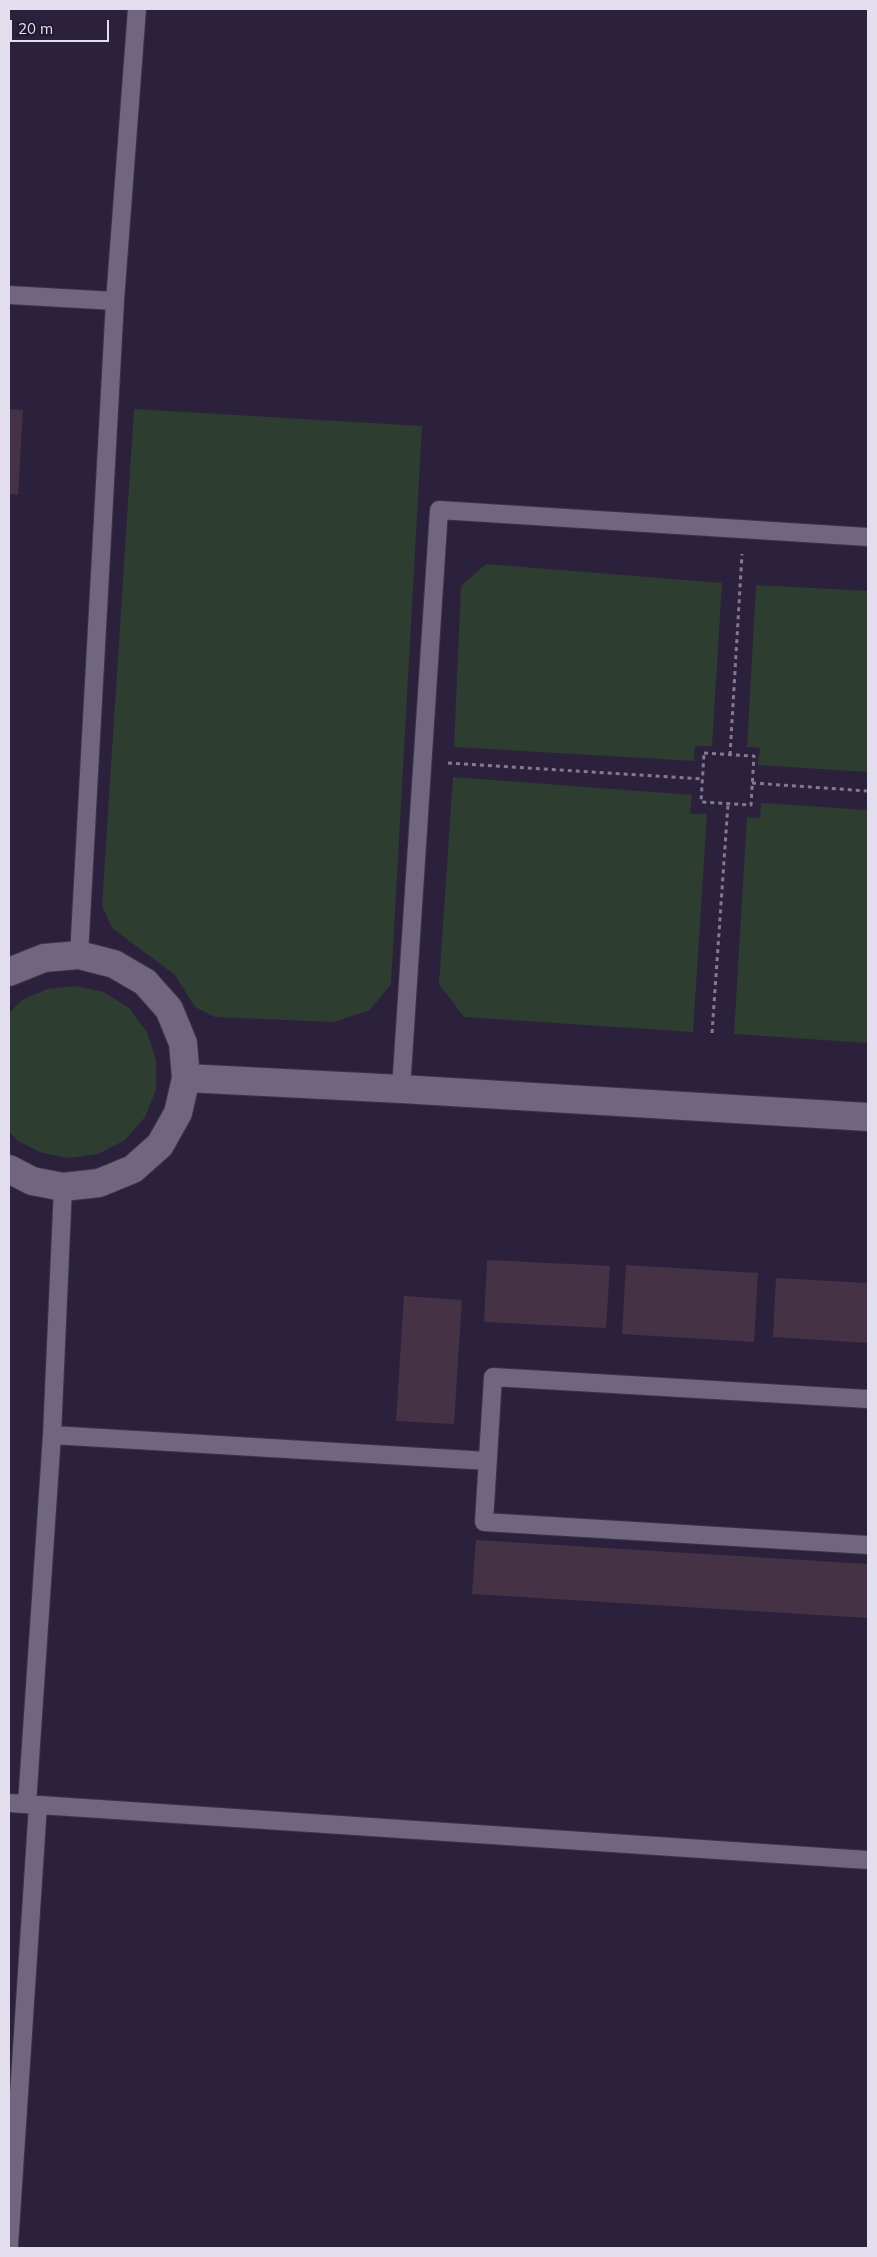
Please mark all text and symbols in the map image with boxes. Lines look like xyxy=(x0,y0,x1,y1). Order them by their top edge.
scale bar xyxy=(12,10,111,42)
text: 20 m xyxy=(18,19,53,38)

